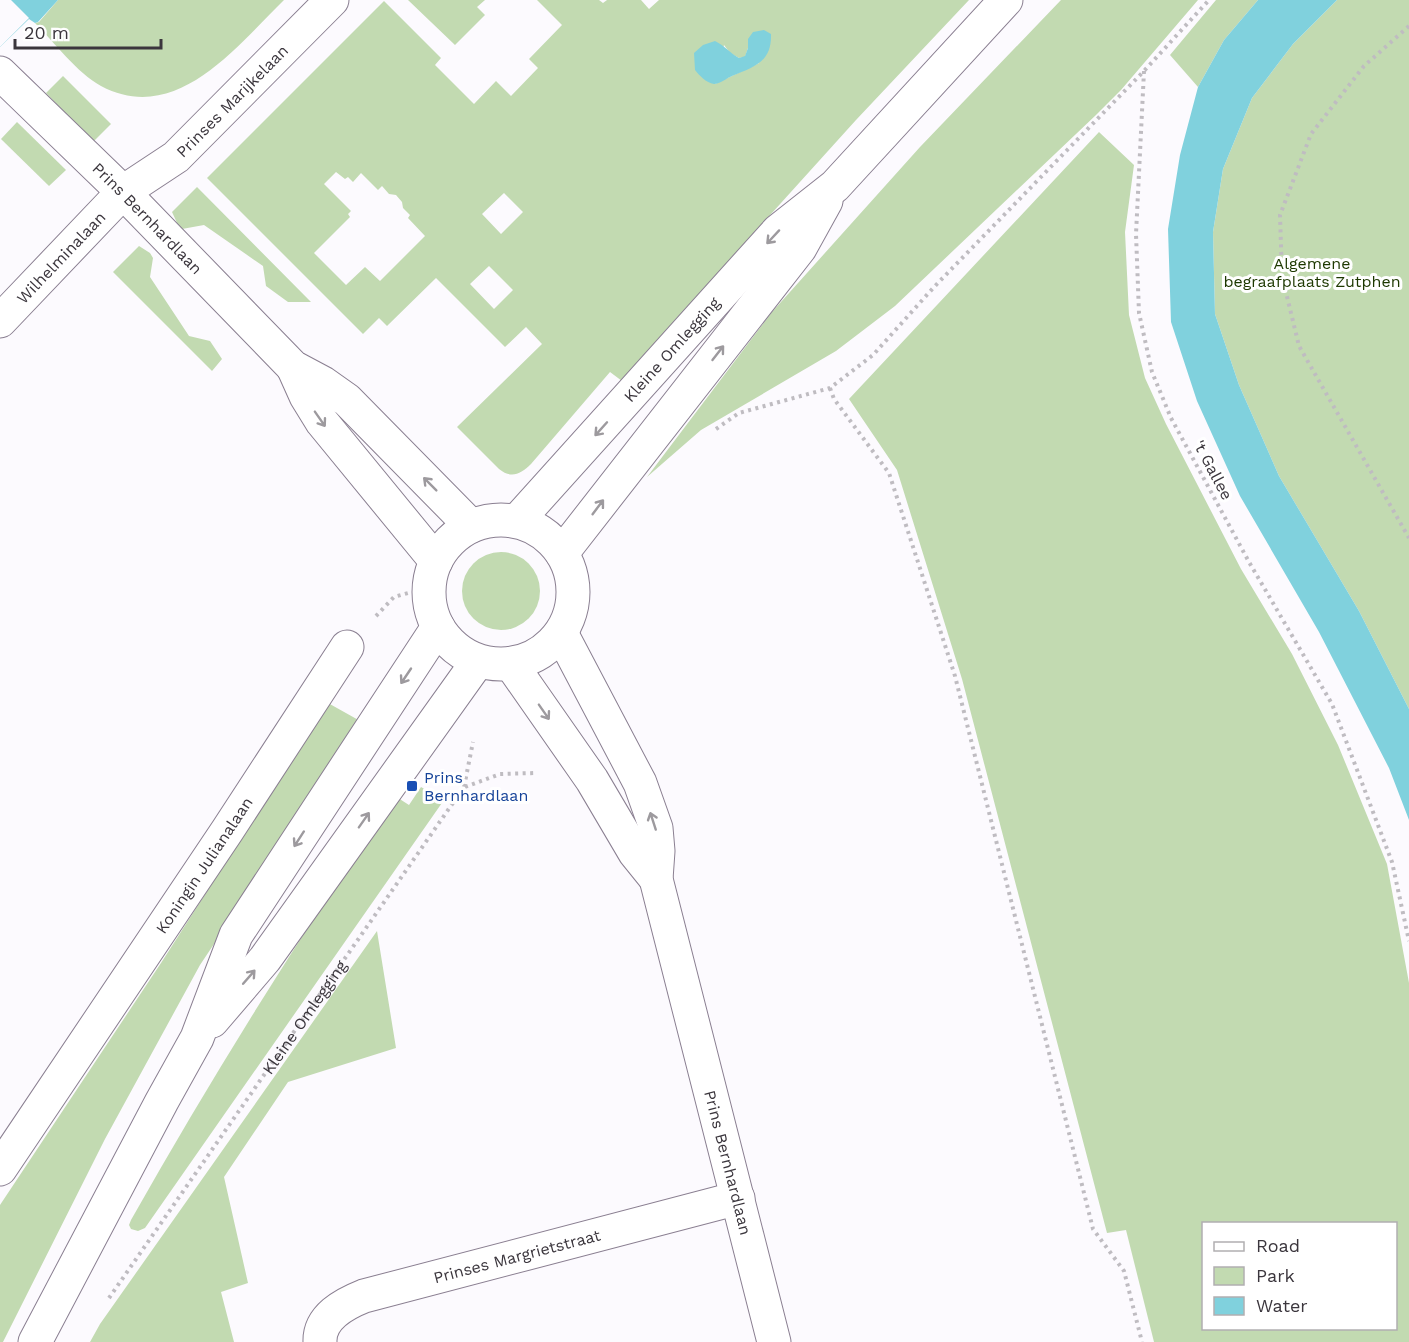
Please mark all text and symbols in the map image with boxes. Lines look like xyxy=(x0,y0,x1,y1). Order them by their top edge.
scale bar xyxy=(15,12,160,50)
text: 20 m xyxy=(24,22,69,43)
street label: Prinses Marijkelaan xyxy=(172,41,292,161)
street label: Prins Bernhardlaan xyxy=(89,158,207,278)
street label: Wilhelminalaan xyxy=(12,207,109,307)
one-way arrow xyxy=(766,229,780,244)
park label: Algemene begraafplaats Zutphen xyxy=(1223,254,1401,291)
street label: Kleine Omlegging xyxy=(619,293,724,406)
one-way arrow xyxy=(711,346,724,362)
one-way arrow xyxy=(314,410,326,426)
one-way arrow xyxy=(594,421,608,436)
street label: 't Gallee xyxy=(1189,437,1237,503)
one-way arrow xyxy=(422,477,437,492)
one-way arrow xyxy=(591,499,604,515)
one-way arrow xyxy=(399,667,411,684)
one-way arrow xyxy=(538,703,550,719)
place label: Prins Bernhardlaan xyxy=(424,768,528,805)
marker: Prins Bernhardlaan xyxy=(405,779,419,793)
street label: Koningin Julianalaan xyxy=(152,793,256,937)
one-way arrow xyxy=(358,812,370,828)
one-way arrow xyxy=(647,812,658,831)
one-way arrow xyxy=(293,830,305,847)
street label: Kleine Omlegging xyxy=(258,956,351,1078)
one-way arrow xyxy=(242,970,256,985)
street label: Prins Bernhardlaan xyxy=(701,1088,756,1237)
legend xyxy=(1202,1222,1397,1330)
street label: Prinses Margrietstraat xyxy=(431,1225,603,1287)
text: Road xyxy=(1256,1235,1300,1256)
text: Park xyxy=(1256,1265,1295,1286)
text: Water xyxy=(1256,1295,1308,1316)

